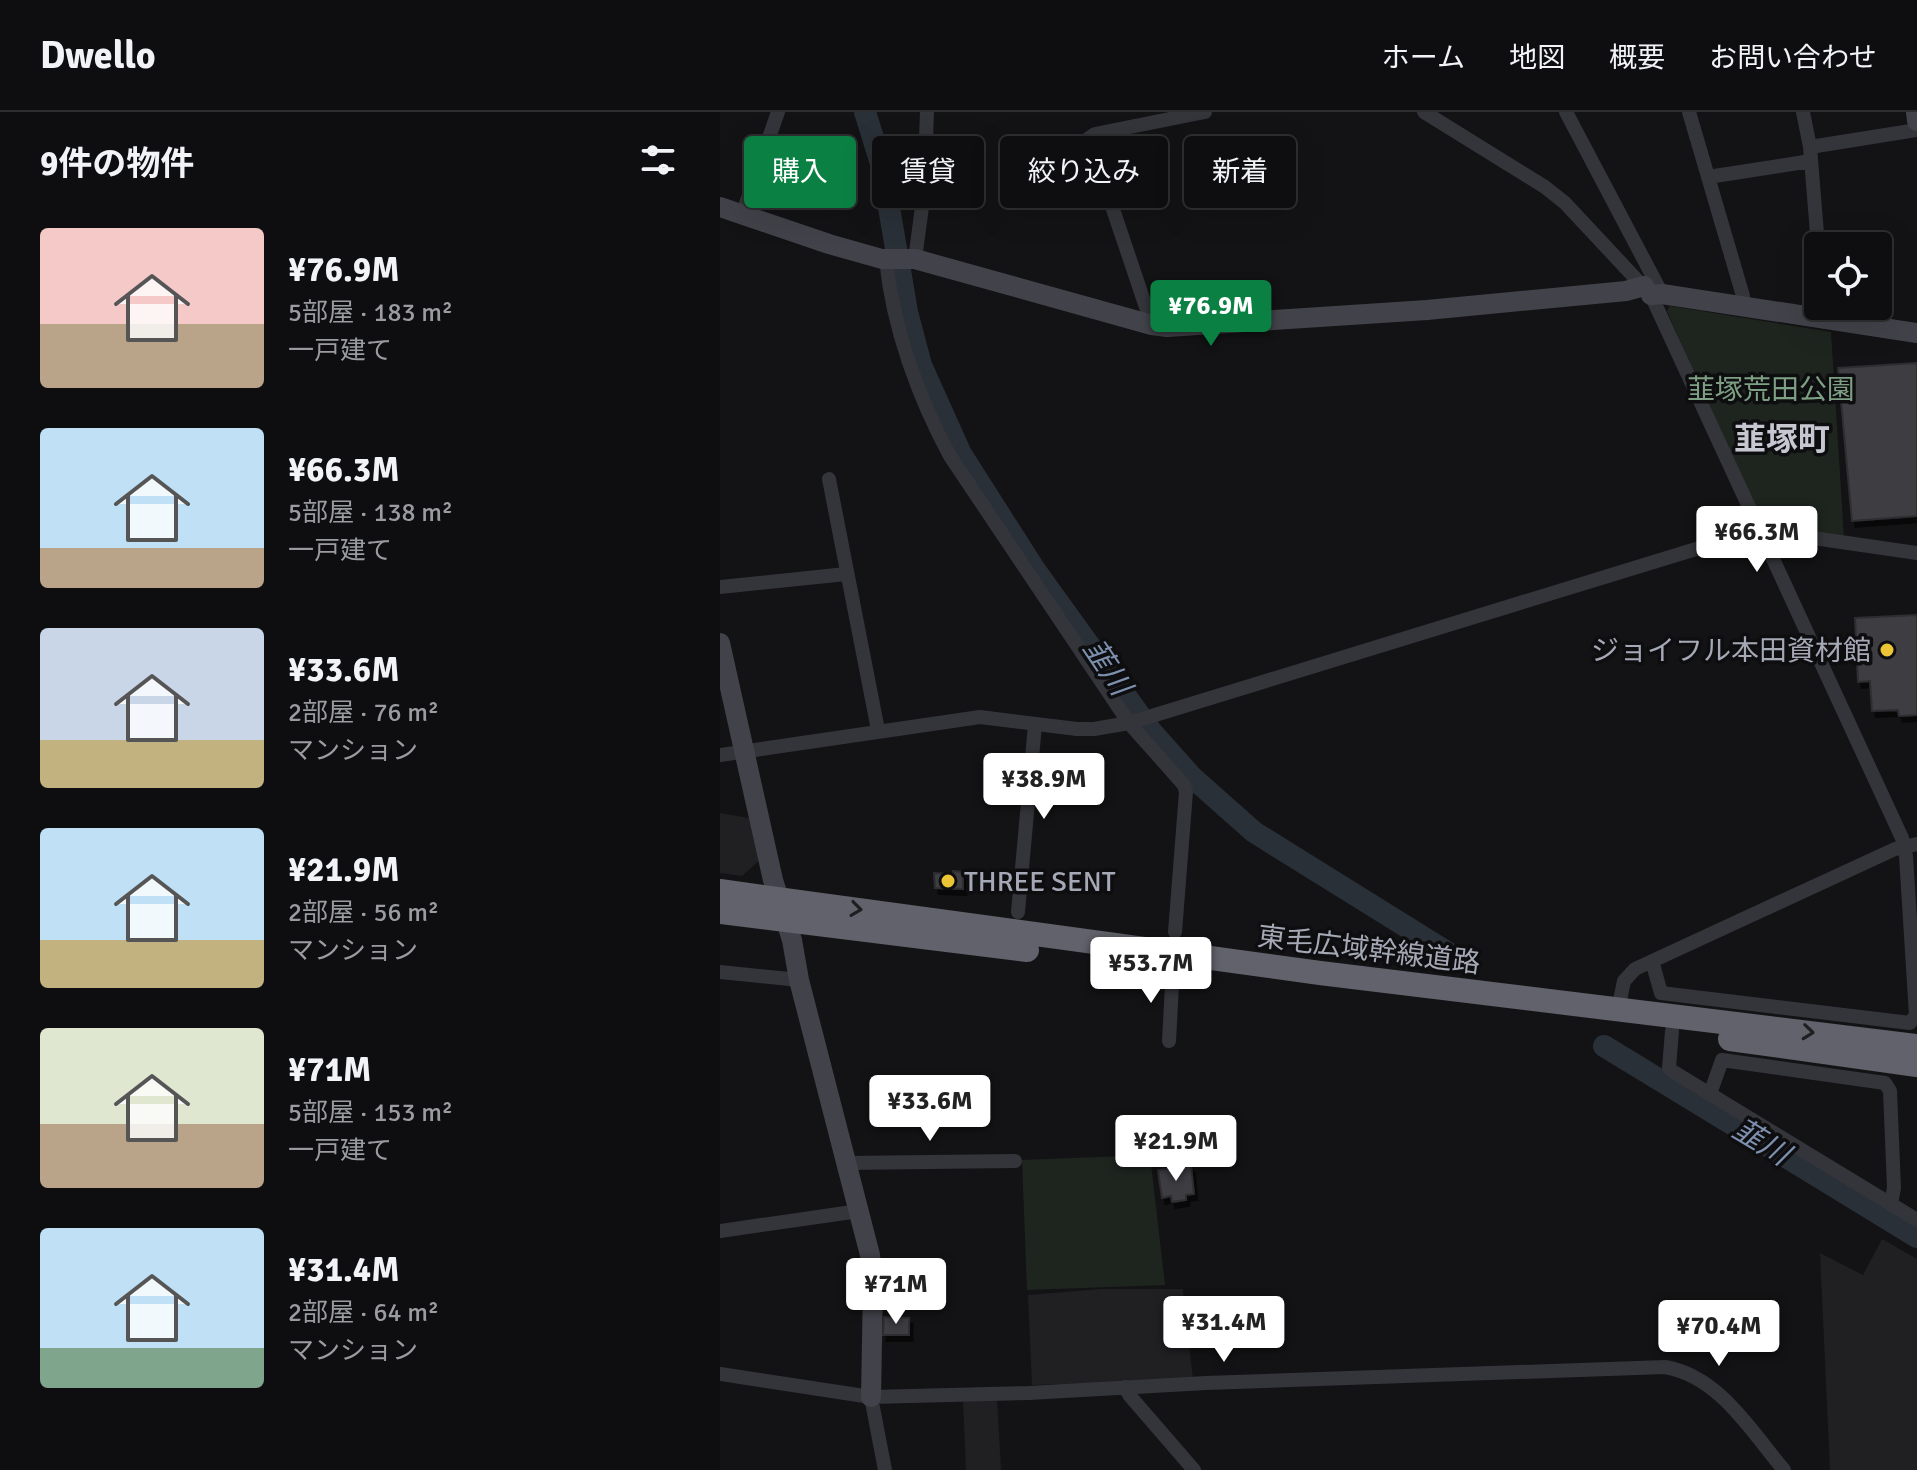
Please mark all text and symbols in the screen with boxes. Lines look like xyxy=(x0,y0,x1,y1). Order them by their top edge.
text: Dwello xyxy=(40,32,156,79)
text: ホーム xyxy=(1382,41,1465,75)
text: 地図 xyxy=(1509,41,1565,75)
text: 概要 xyxy=(1609,41,1665,75)
text: お問い合わせ xyxy=(1709,41,1877,75)
chip: 購入 xyxy=(744,136,856,208)
chip: 賃貸 xyxy=(872,136,984,208)
chip: 絞り込み xyxy=(1000,136,1168,208)
chip: 新着 xyxy=(1184,136,1296,208)
icon: filters xyxy=(636,138,680,182)
text: 9件の物件 xyxy=(40,143,194,185)
map controls xyxy=(1804,232,1892,320)
button: locate xyxy=(1804,232,1892,320)
text: ¥76.9M xyxy=(288,249,400,291)
icon: home xyxy=(104,260,200,356)
pin: ¥76.9M xyxy=(1146,280,1276,348)
text: ¥76.9M xyxy=(1168,290,1254,322)
text: 5部屋 · 183 m² xyxy=(288,297,453,329)
text: 一戸建て xyxy=(288,335,392,367)
park label: 韮塚荒田公園 xyxy=(1687,373,1855,407)
district label: 韮塚町 xyxy=(1734,420,1830,459)
text: ¥66.3M xyxy=(288,449,400,491)
icon: home xyxy=(104,460,200,556)
text: 5部屋 · 138 m² xyxy=(288,497,453,529)
pin: ¥66.3M xyxy=(1692,506,1822,574)
text: ¥66.3M xyxy=(1714,516,1800,548)
text: 一戸建て xyxy=(288,535,392,567)
water label: 韮川 xyxy=(1074,632,1140,705)
place label: ジョイフル本田資材館 xyxy=(1591,634,1871,668)
marker: ジョイフル本田資材館 xyxy=(1878,641,1896,659)
text: ¥33.6M xyxy=(288,649,400,691)
icon: home xyxy=(104,660,200,756)
text: 2部屋 · 76 m² xyxy=(288,697,439,729)
text: マンション xyxy=(288,735,418,767)
pin: ¥38.9M xyxy=(979,753,1109,821)
text: ¥38.9M xyxy=(1001,763,1087,795)
text: ¥21.9M xyxy=(288,849,400,891)
icon: home xyxy=(104,860,200,956)
place label: THREE SENT xyxy=(964,865,1116,899)
marker: THREE SENT xyxy=(939,872,957,890)
text: 2部屋 · 56 m² xyxy=(288,897,439,929)
one-way arrow xyxy=(849,900,863,917)
street label: 東毛広域幹線道路 xyxy=(1256,919,1482,981)
text: マンション xyxy=(288,935,418,967)
pin: ¥53.7M xyxy=(1086,937,1216,1005)
text: ¥53.7M xyxy=(1108,947,1194,979)
one-way arrow xyxy=(1802,1023,1815,1040)
text: ¥71M xyxy=(288,1049,371,1091)
icon: home xyxy=(104,1060,200,1156)
pin: ¥33.6M xyxy=(865,1075,995,1143)
text: ¥33.6M xyxy=(887,1085,973,1117)
text: 5部屋 · 153 m² xyxy=(288,1097,453,1129)
water label: 韮川 xyxy=(1725,1111,1799,1175)
pin: ¥21.9M xyxy=(1111,1115,1241,1183)
text: ¥21.9M xyxy=(1133,1125,1219,1157)
text: 一戸建て xyxy=(288,1135,392,1167)
text: ¥31.4M xyxy=(288,1249,400,1291)
pin: ¥71M xyxy=(849,1258,943,1326)
icon: home xyxy=(104,1260,200,1356)
text: ¥71M xyxy=(864,1268,928,1300)
pin: ¥31.4M xyxy=(1159,1296,1289,1364)
text: 2部屋 · 64 m² xyxy=(288,1297,439,1329)
pin: ¥70.4M xyxy=(1654,1300,1784,1368)
text: ¥31.4M xyxy=(1181,1306,1267,1338)
text: ¥70.4M xyxy=(1676,1310,1762,1342)
text: マンション xyxy=(288,1335,418,1367)

